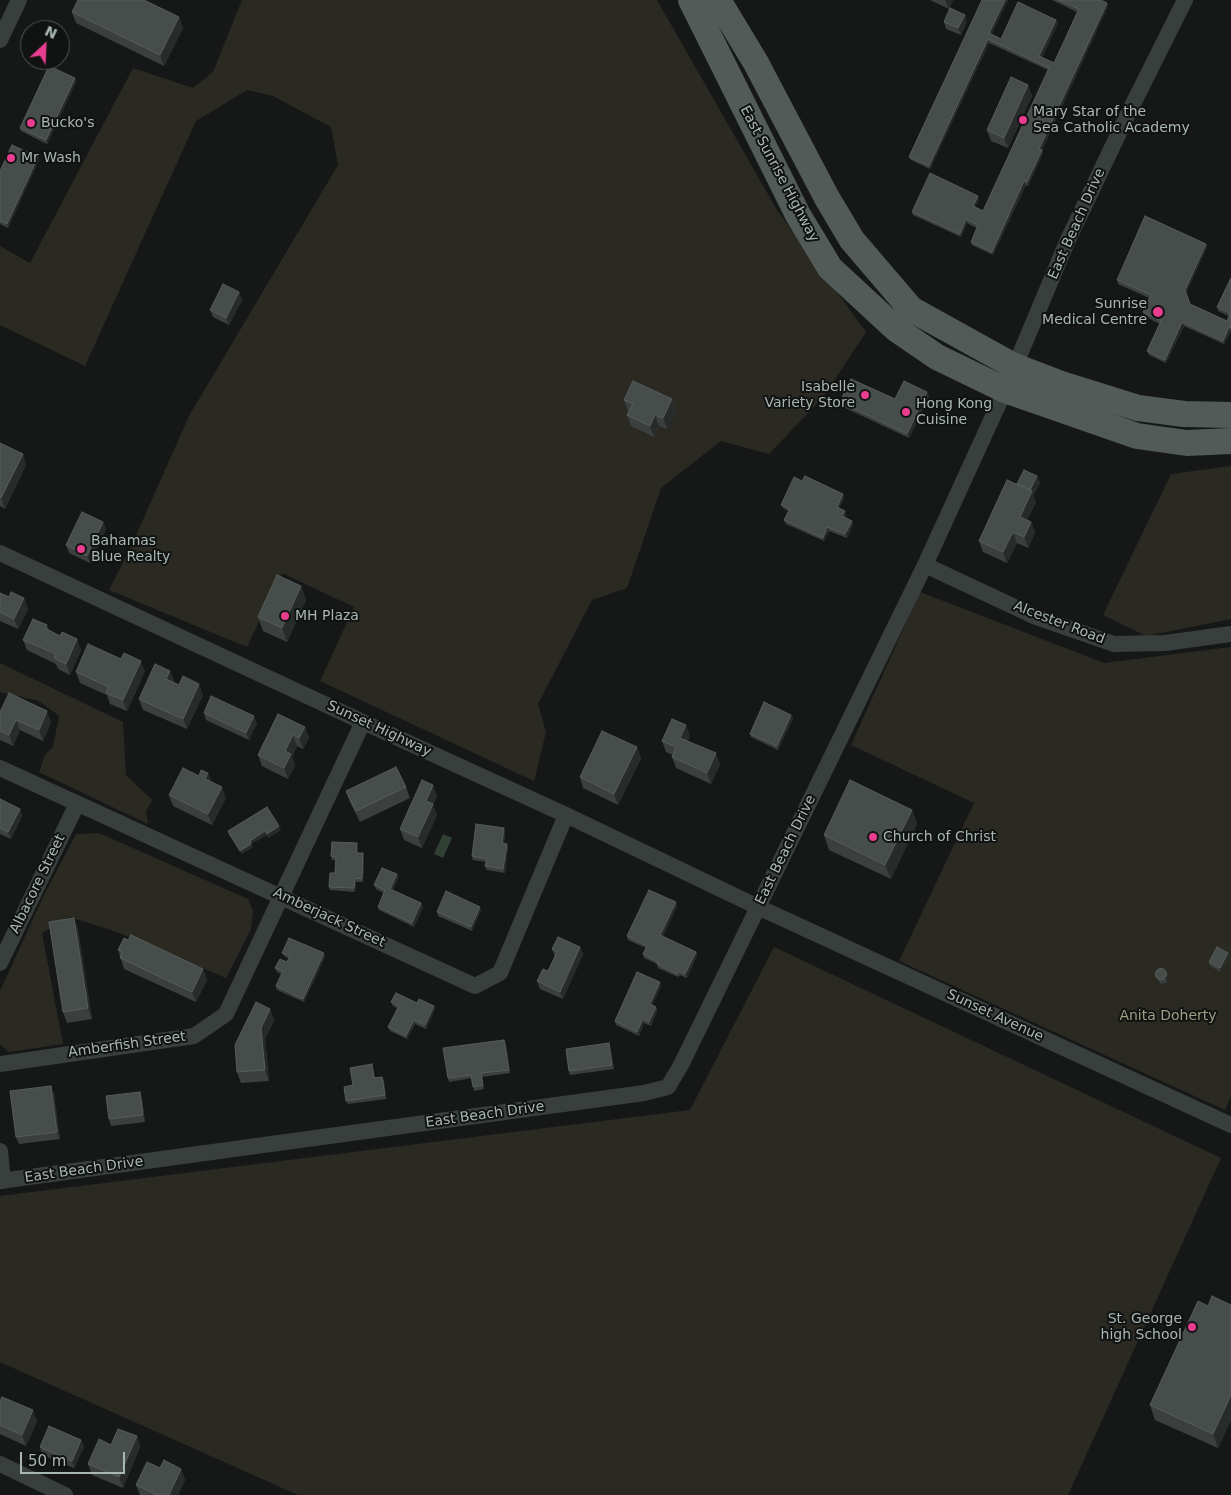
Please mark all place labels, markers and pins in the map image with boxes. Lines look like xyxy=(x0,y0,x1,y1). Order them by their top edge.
place label: Mary Star of the Sea Catholic Academy xyxy=(1033,104,1190,136)
marker: Mary Star of the Sea Catholic Academy xyxy=(1017,114,1029,126)
place label: Bucko's xyxy=(41,115,94,131)
marker: Bucko's xyxy=(25,117,37,129)
place label: Mr Wash xyxy=(21,150,81,166)
marker: Mr Wash xyxy=(5,152,17,164)
place label: Sunrise Medical Centre xyxy=(1042,296,1147,328)
marker: Sunrise Medical Centre xyxy=(1151,305,1165,319)
place label: Isabelle Variety Store xyxy=(764,379,855,412)
marker: Isabelle Variety Store xyxy=(859,389,871,401)
place label: Hong Kong Cuisine xyxy=(916,396,992,428)
marker: Hong Kong Cuisine xyxy=(900,406,912,418)
place label: Bahamas Blue Realty xyxy=(91,533,170,566)
marker: Bahamas Blue Realty xyxy=(75,543,87,555)
place label: MH Plaza xyxy=(295,608,359,624)
marker: MH Plaza xyxy=(279,610,291,622)
place label: Church of Christ xyxy=(883,829,996,845)
marker: Church of Christ xyxy=(867,831,879,843)
place label: St. George high School xyxy=(1101,1311,1182,1344)
marker: St. George high School xyxy=(1186,1321,1198,1333)

